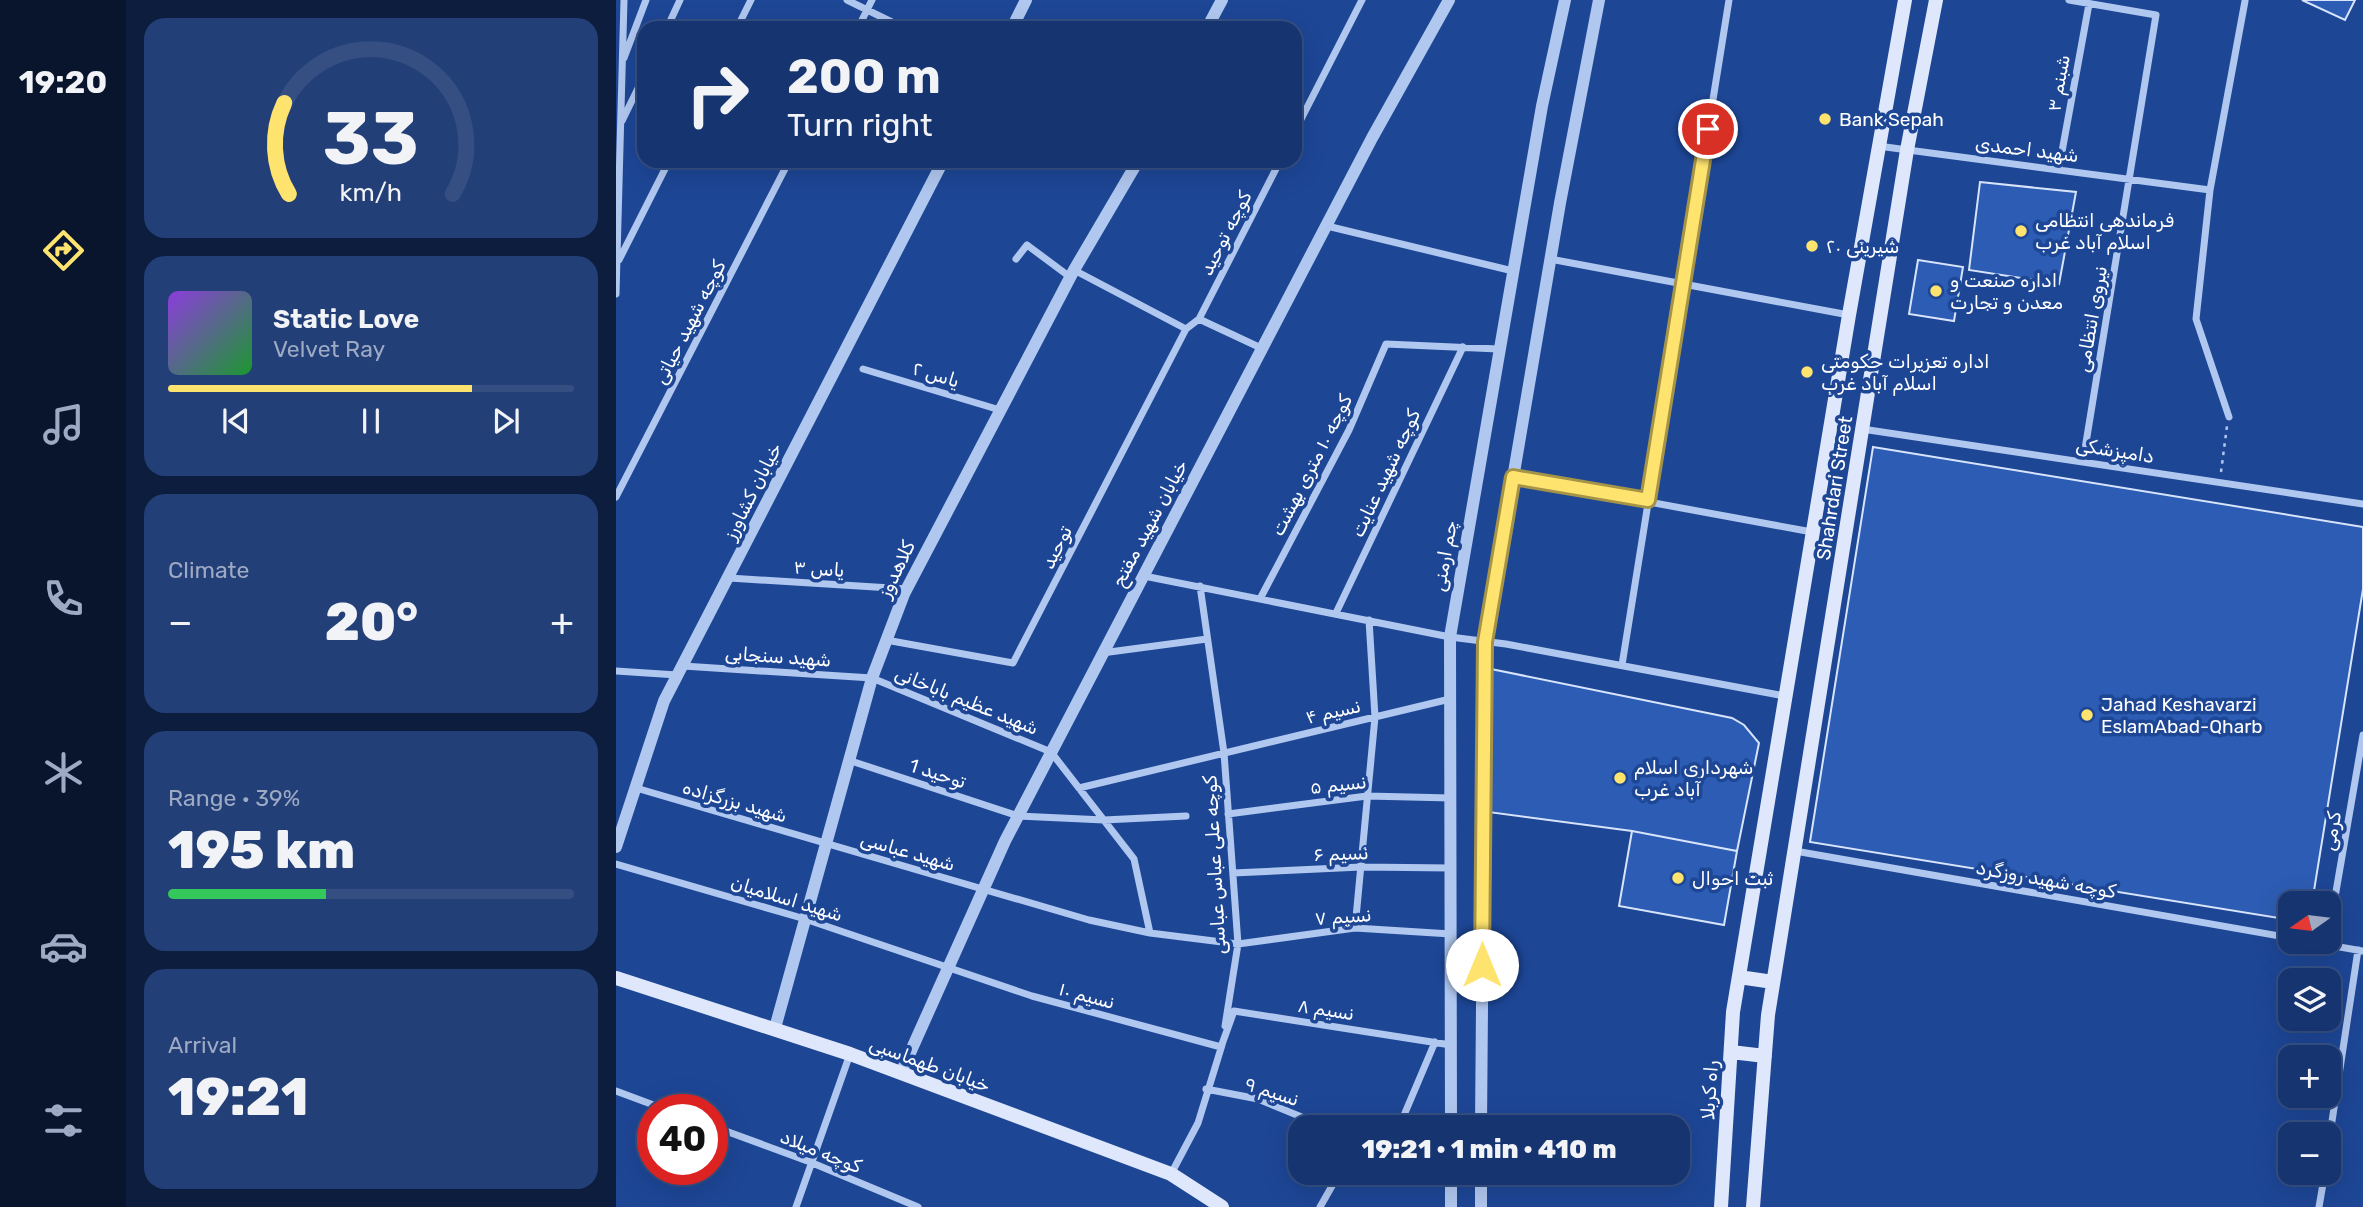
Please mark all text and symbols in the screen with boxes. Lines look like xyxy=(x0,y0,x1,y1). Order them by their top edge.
text: 200 m xyxy=(787,47,941,105)
icon: right xyxy=(672,49,763,140)
street label: شبنم ۳ xyxy=(2042,53,2076,114)
text: 19:20 xyxy=(19,63,107,101)
text: 33 xyxy=(323,96,419,182)
pin xyxy=(1678,99,1738,159)
text: Turn right xyxy=(787,106,932,144)
place label: Bank Sepah xyxy=(1839,108,1944,131)
icon: arrive xyxy=(1689,110,1727,148)
marker: Bank Sepah xyxy=(1817,111,1833,127)
street label: شهید احمدی xyxy=(1974,132,2080,167)
text: km/h xyxy=(340,178,402,207)
street label: کوچه توحید xyxy=(1194,187,1257,279)
place label: فرماندهی انتظامی اسلام آباد غرب xyxy=(2035,209,2174,255)
marker: فرماندهی انتظامی اسلام آباد غرب xyxy=(2013,223,2029,239)
icon: directions xyxy=(39,226,88,275)
place label: شیرینی ۲۰ xyxy=(1826,235,1899,258)
marker: شیرینی ۲۰ xyxy=(1804,238,1820,254)
street label: کوچه شهید حیاتی xyxy=(648,256,731,388)
street label: نیروی انتظامی xyxy=(2071,264,2112,374)
place label: اداره صنعت و معدن و تجارت xyxy=(1950,269,2063,314)
marker: اداره صنعت و معدن و تجارت xyxy=(1928,283,1944,299)
text: Static Love xyxy=(273,304,419,335)
text: Velvet Ray xyxy=(273,335,385,363)
place label: اداره تعزیرات حکومتی اسلام آباد غرب xyxy=(1821,350,1989,396)
street label: یاس ۲ xyxy=(910,357,962,392)
marker: اداره تعزیرات حکومتی اسلام آباد غرب xyxy=(1799,364,1815,380)
street label: کوچه ۱۰ متری بهشت xyxy=(1266,390,1357,540)
icon: music xyxy=(39,400,88,449)
icon: previous xyxy=(217,402,255,440)
icon: pause xyxy=(352,402,390,440)
icon: next xyxy=(487,402,525,440)
street label: کوچه شهید عنایت xyxy=(1346,405,1425,541)
street label: Shahrdari Street xyxy=(1812,414,1857,562)
street label: دامپزشکی xyxy=(2074,433,2156,470)
street label: خیابان کشاورز xyxy=(718,439,787,544)
street label: خیابان شهید مفتح xyxy=(1106,456,1194,592)
street label: چم ارمنی xyxy=(1427,519,1463,593)
street label: توحید xyxy=(1036,522,1077,573)
street label: کلاهدوز xyxy=(872,537,920,602)
street label: یاس ۳ xyxy=(793,555,845,582)
text: Climate xyxy=(168,556,249,584)
icon: phone xyxy=(39,574,88,623)
text: 20° xyxy=(325,591,418,653)
text: − xyxy=(168,599,193,645)
text: + xyxy=(550,599,574,645)
street label: شهید سنجابی xyxy=(724,641,832,672)
street label: شهید عظیم باباخانی xyxy=(891,661,1042,741)
place label: Jahad Keshavarzi EslamAbad-Qharb xyxy=(2101,693,2263,738)
street label: نسیم ۴ xyxy=(1303,694,1363,730)
marker: Jahad Keshavarzi EslamAbad-Qharb xyxy=(2079,707,2095,723)
icon: climate xyxy=(39,748,88,797)
street label: توحید 1 xyxy=(907,754,969,793)
place label: شهرداری اسلام آباد غرب xyxy=(1634,756,1753,801)
street label: نسیم ۵ xyxy=(1309,770,1368,800)
marker: شهرداری اسلام آباد غرب xyxy=(1612,770,1628,786)
street label: کوچه علی عباس عباسی xyxy=(1198,774,1231,955)
street label: شهید بزرگزاده xyxy=(680,776,790,827)
text: Range · 39% xyxy=(168,784,300,812)
street label: کرمی xyxy=(2317,809,2346,853)
text: 195 km xyxy=(168,819,355,881)
street label: شهید عباسی xyxy=(858,827,958,876)
street label: نسیم ۶ xyxy=(1313,841,1369,867)
street label: کوچه شهید روزگرد xyxy=(1974,856,2118,903)
place label: ثبت احوال xyxy=(1692,867,1773,890)
marker: ثبت احوال xyxy=(1670,870,1686,886)
street label: شهید اسلامیان xyxy=(728,871,846,926)
north arrow xyxy=(2278,891,2342,954)
map controls xyxy=(2278,891,2341,1185)
street label: نسیم ۷ xyxy=(1314,903,1372,931)
icon: car xyxy=(39,922,88,971)
position arrow xyxy=(1445,928,1519,1002)
button: layers xyxy=(2278,968,2341,1031)
street label: نسیم ۱۰ xyxy=(1056,977,1117,1015)
street label: نسیم ۸ xyxy=(1296,994,1356,1026)
text: Arrival xyxy=(168,1031,237,1059)
street label: خیابان طهماسبی xyxy=(866,1032,993,1097)
button: + xyxy=(2278,1045,2341,1108)
street label: راه کربلا xyxy=(1696,1060,1723,1120)
text: 19:21 xyxy=(168,1066,308,1128)
street label: نسیم ۹ xyxy=(1241,1072,1302,1112)
speed limit sign: 40 xyxy=(637,1094,728,1185)
icon: filters xyxy=(39,1096,88,1145)
button: − xyxy=(2278,1122,2341,1185)
street label: کوچه میلاد xyxy=(777,1125,865,1178)
text: 19:21 · 1 min · 410 m xyxy=(1361,1134,1617,1165)

